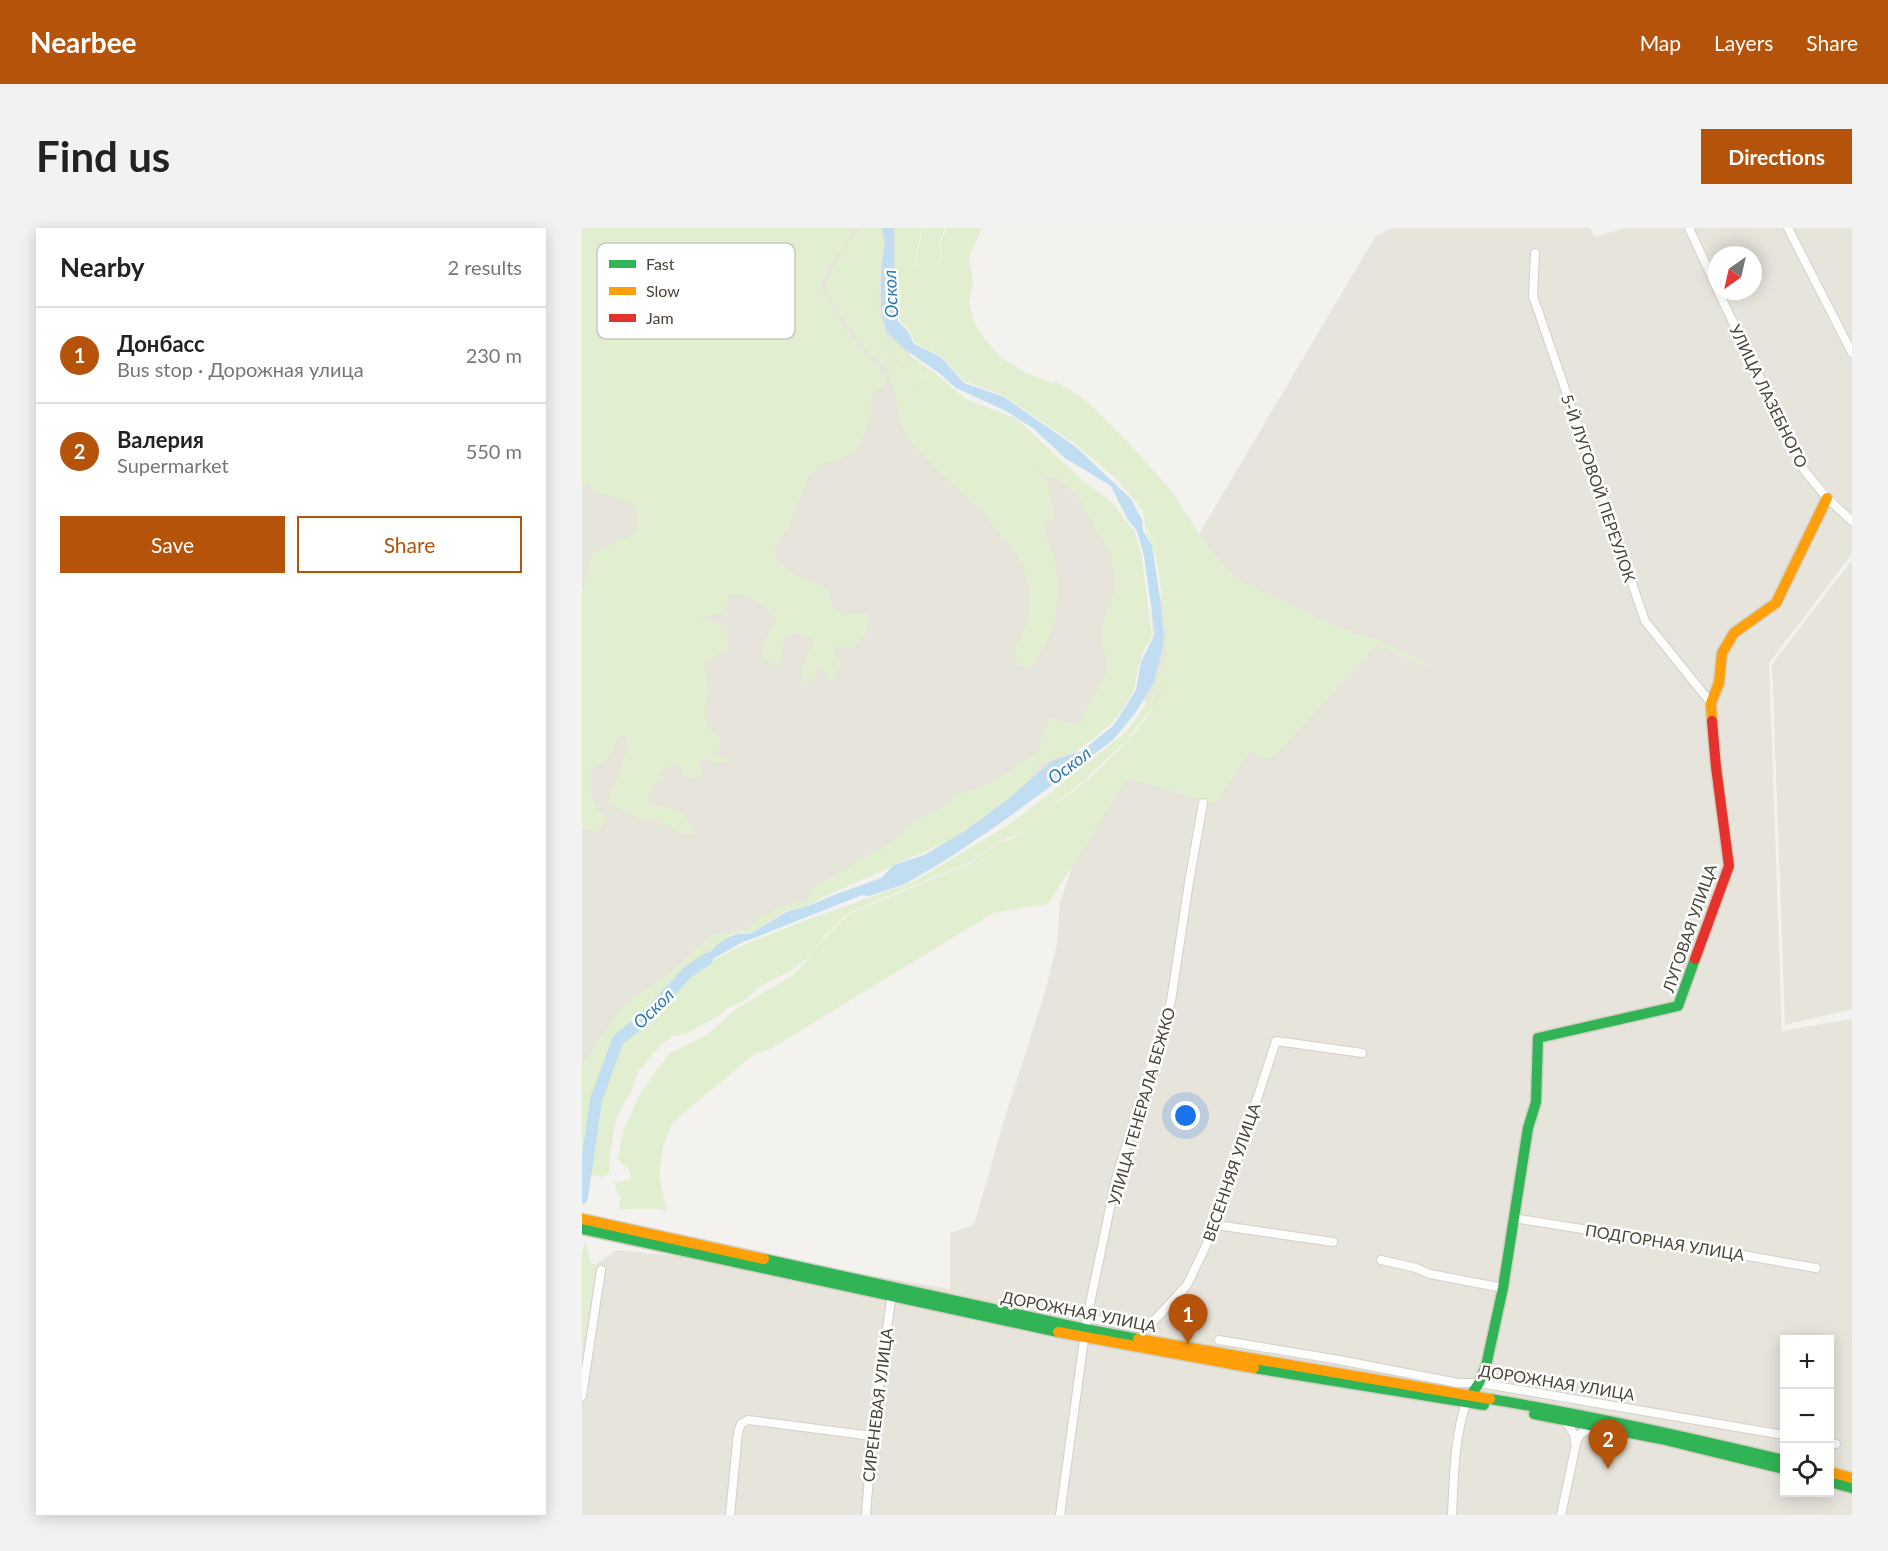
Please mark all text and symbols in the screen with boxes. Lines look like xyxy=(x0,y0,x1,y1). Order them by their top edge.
text: Nearbee xyxy=(30,25,137,59)
text: Map xyxy=(1640,30,1681,55)
text: Layers xyxy=(1714,30,1773,55)
text: Share xyxy=(1806,30,1858,55)
button: Directions xyxy=(1701,129,1852,184)
text: Find us xyxy=(36,131,170,181)
legend xyxy=(597,243,795,339)
north arrow xyxy=(1708,246,1762,300)
text: Nearby xyxy=(60,251,145,283)
text: Fast xyxy=(646,254,675,273)
text: 2 results xyxy=(447,255,522,279)
water label: Оскол xyxy=(878,269,902,319)
text: Slow xyxy=(646,281,680,300)
text: Jam xyxy=(646,308,674,327)
street label: УЛИЦА ЛАЗЕБНОГО xyxy=(1726,321,1812,471)
text: Донбасс xyxy=(117,330,205,357)
text: 1 xyxy=(74,343,85,367)
text: 230 m xyxy=(466,343,522,367)
text: Bus stop · Дорожная улица xyxy=(117,357,364,381)
street label: 5-Й ЛУГОВОЙ ПЕРЕУЛОК xyxy=(1558,392,1640,585)
text: Валерия xyxy=(117,426,204,453)
text: 2 xyxy=(74,439,85,463)
text: 550 m xyxy=(466,439,522,463)
text: Supermarket xyxy=(117,453,229,477)
button: Save xyxy=(60,516,285,573)
button: Share xyxy=(297,516,522,573)
water label: Оскол xyxy=(1043,742,1095,788)
street label: ЛУГОВАЯ УЛИЦА xyxy=(1658,861,1720,996)
water label: Оскол xyxy=(628,983,678,1033)
street label: УЛИЦА ГЕНЕРАЛА БЕЖКО xyxy=(1104,1005,1178,1207)
street label: ВЕСЕННЯЯ УЛИЦА xyxy=(1198,1100,1264,1244)
your location xyxy=(1171,1101,1200,1130)
street label: ПОДГОРНАЯ УЛИЦА xyxy=(1584,1220,1746,1264)
street label: ДОРОЖНАЯ УЛИЦА xyxy=(1000,1287,1158,1335)
pin: 1 xyxy=(1168,1294,1208,1344)
street label: СИРЕНЕВАЯ УЛИЦА xyxy=(858,1327,896,1483)
map controls xyxy=(1780,1335,1834,1497)
button: + xyxy=(1780,1335,1834,1389)
street label: ДОРОЖНАЯ УЛИЦА xyxy=(1478,1360,1636,1404)
button: − xyxy=(1780,1389,1834,1443)
pin: 2 xyxy=(1588,1420,1628,1469)
button: locate xyxy=(1780,1443,1834,1497)

